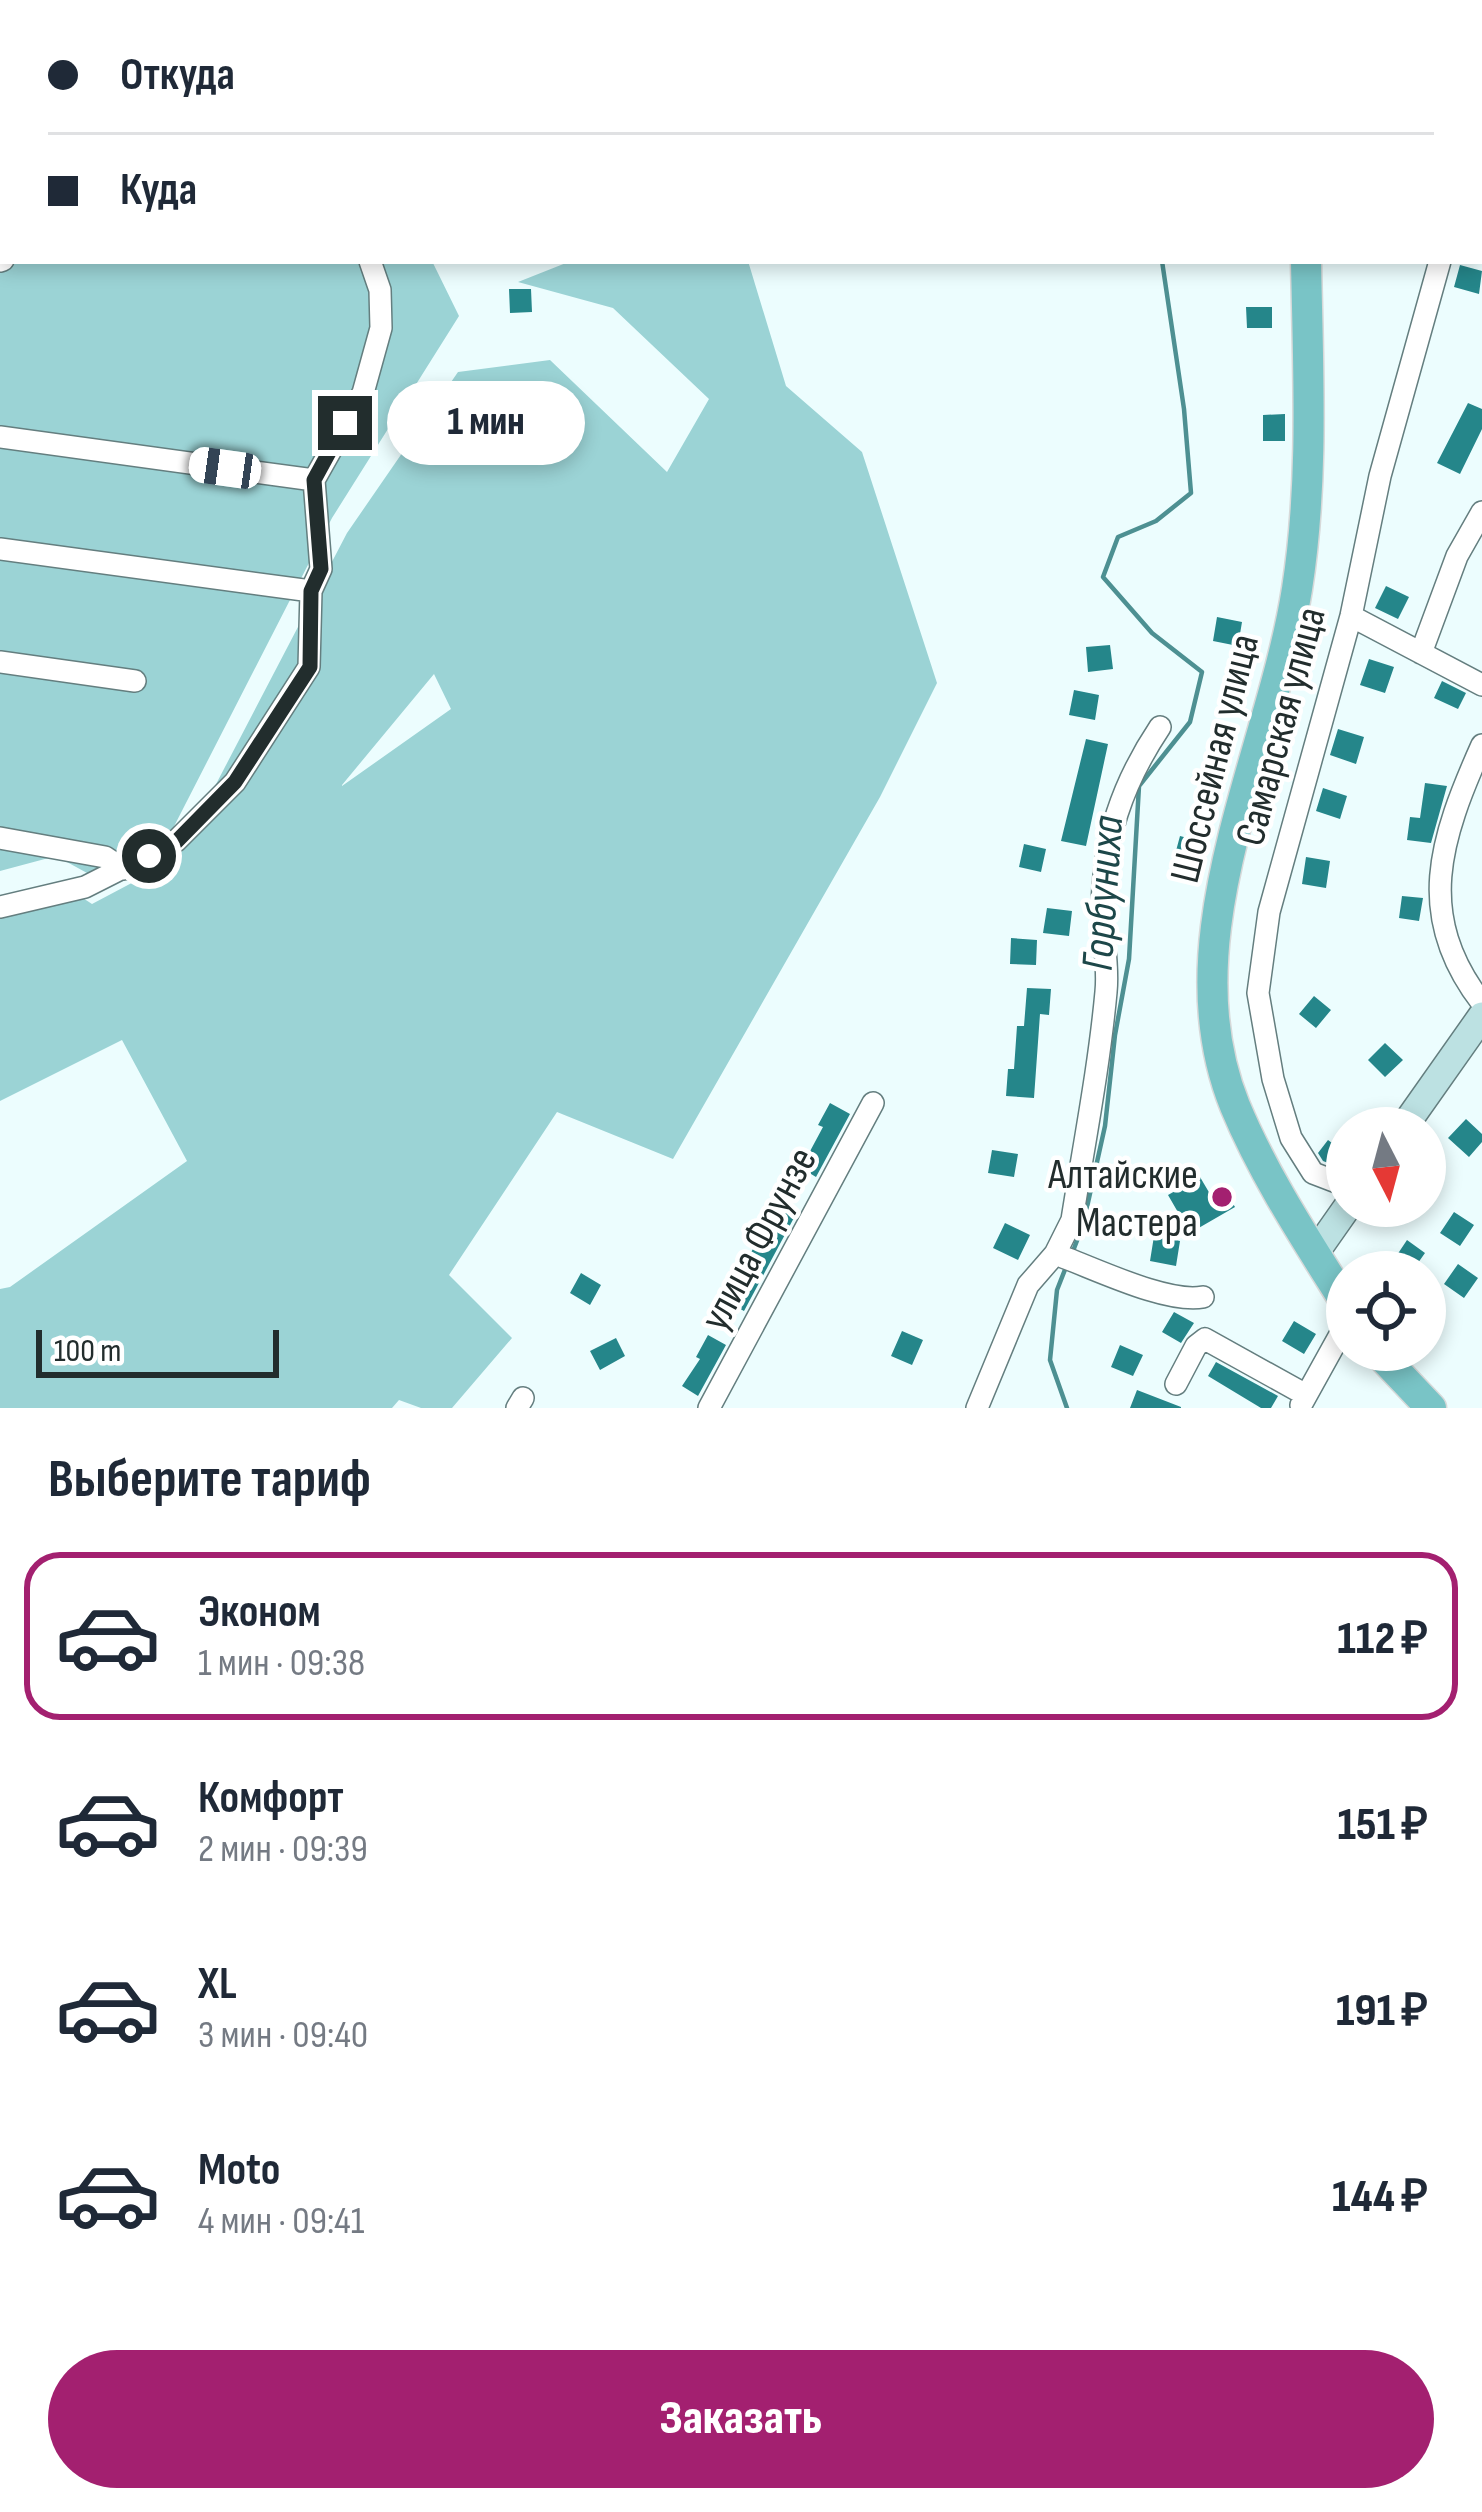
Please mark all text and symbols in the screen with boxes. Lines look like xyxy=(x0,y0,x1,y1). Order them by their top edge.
text: Откуда xyxy=(120,48,235,103)
text: Куда xyxy=(120,163,197,218)
callout: 1 мин xyxy=(387,381,585,465)
route end xyxy=(318,396,372,450)
text: 1 мин xyxy=(447,399,525,446)
car xyxy=(187,445,263,491)
street label: Самарская улица xyxy=(1225,602,1338,851)
street label: Шоссейная улица xyxy=(1160,629,1271,888)
water label: Горбуниха xyxy=(1071,814,1136,973)
route start xyxy=(122,829,176,883)
north arrow xyxy=(1326,1107,1446,1227)
map controls xyxy=(1326,1107,1446,1371)
street label: улица Фрунзе xyxy=(690,1139,829,1339)
place label: Алтайские Мастера xyxy=(1047,1150,1198,1249)
marker: Алтайские Мастера xyxy=(1209,1184,1235,1210)
button: locate xyxy=(1326,1251,1446,1371)
scale bar xyxy=(36,1324,279,1377)
text: 100 m xyxy=(54,1331,121,1371)
text: Выберите тариф xyxy=(48,1447,371,1512)
icon: car xyxy=(54,1582,162,1690)
text: Эконом xyxy=(198,1585,321,1640)
text: 112 ₽ xyxy=(1337,1612,1428,1667)
text: 1 мин · 09:38 xyxy=(198,1640,365,1687)
icon: car xyxy=(54,1768,162,1876)
text: Комфорт xyxy=(198,1771,344,1826)
text: 151 ₽ xyxy=(1337,1798,1428,1853)
text: 2 мин · 09:39 xyxy=(198,1826,368,1873)
icon: car xyxy=(54,1954,162,2062)
text: XL xyxy=(198,1957,237,2012)
text: 191 ₽ xyxy=(1336,1984,1428,2039)
text: 3 мин · 09:40 xyxy=(198,2012,368,2059)
icon: car xyxy=(54,2140,162,2248)
text: Moto xyxy=(198,2143,280,2198)
text: 144 ₽ xyxy=(1332,2170,1428,2225)
text: 4 мин · 09:41 xyxy=(198,2198,364,2245)
button: Заказать xyxy=(48,2350,1434,2488)

